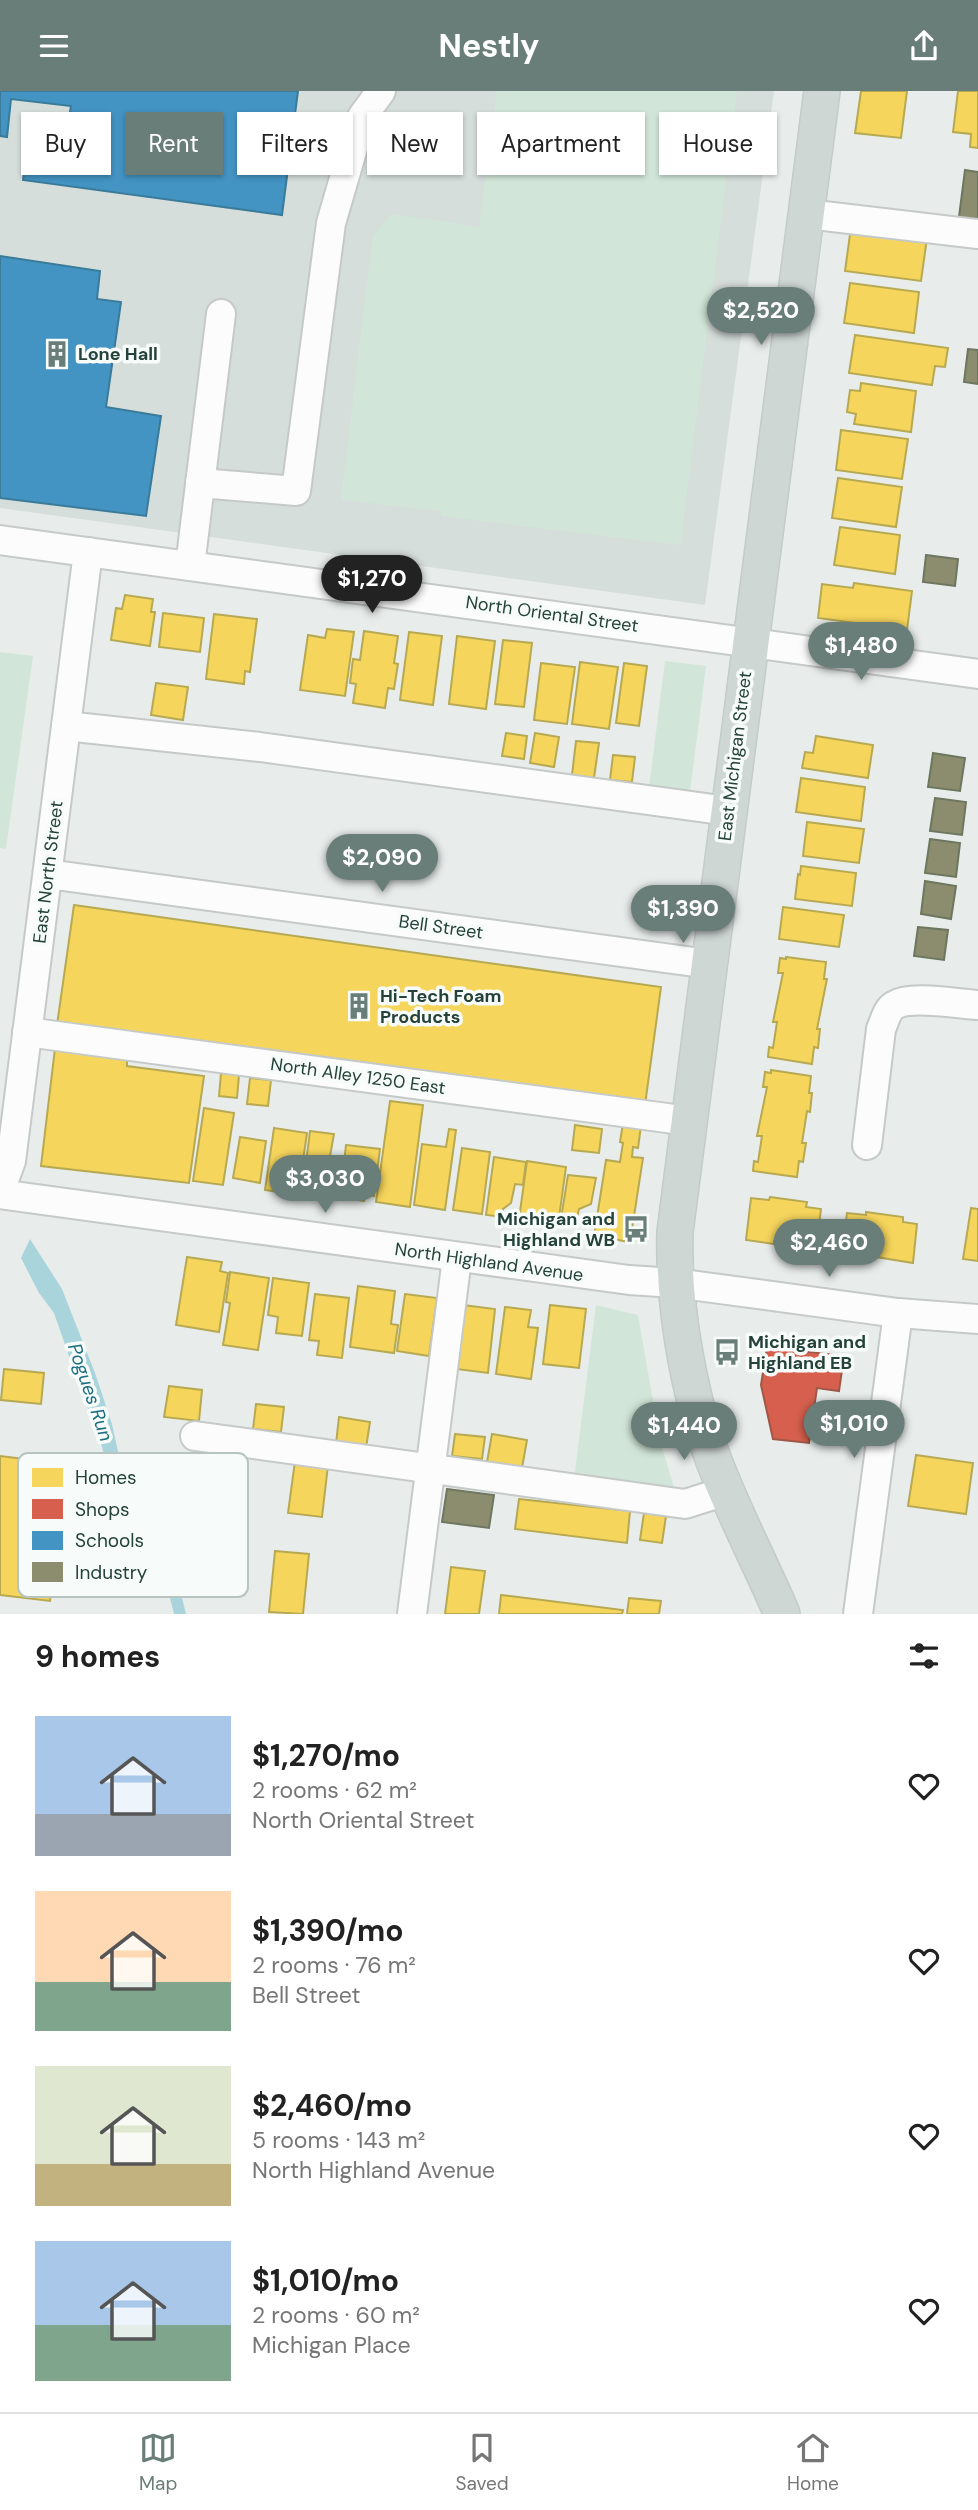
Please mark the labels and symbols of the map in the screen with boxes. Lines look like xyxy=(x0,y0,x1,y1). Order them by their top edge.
pin: $2,520 xyxy=(704,287,818,347)
building icon: Lone Hall xyxy=(42,339,72,369)
place label: Lone Hall xyxy=(78,342,158,366)
pin: $1,270 xyxy=(315,555,429,615)
street label: North Oriental Street xyxy=(464,590,640,638)
pin: $1,480 xyxy=(804,623,918,682)
street label: East Michigan Street xyxy=(713,670,757,842)
street label: East North Street xyxy=(27,799,69,945)
pin: $2,090 xyxy=(325,835,439,894)
pin: $1,390 xyxy=(626,885,740,945)
street label: Bell Street xyxy=(397,909,485,945)
place label: Hi-Tech Foam Products xyxy=(380,984,502,1029)
building icon: Hi-Tech Foam Products xyxy=(344,991,374,1021)
street label: North Alley 1250 East xyxy=(269,1052,447,1100)
pin: $3,030 xyxy=(268,1155,382,1215)
place label: Michigan and Highland WB xyxy=(497,1207,615,1252)
bus stop icon: Michigan and Highland WB xyxy=(621,1214,651,1244)
pin: $2,460 xyxy=(772,1219,886,1279)
street label: North Highland Avenue xyxy=(393,1237,585,1287)
place label: Michigan and Highland EB xyxy=(748,1330,866,1375)
bus stop icon: Michigan and Highland EB xyxy=(712,1337,742,1367)
water label: Pogues Run xyxy=(62,1340,119,1445)
pin: $1,010 xyxy=(797,1401,911,1460)
pin: $1,440 xyxy=(627,1403,741,1462)
legend xyxy=(18,1453,248,1597)
text: Homes xyxy=(75,1465,136,1490)
text: Shops xyxy=(75,1497,130,1522)
text: Schools xyxy=(75,1528,144,1553)
text: Industry xyxy=(75,1560,148,1585)

